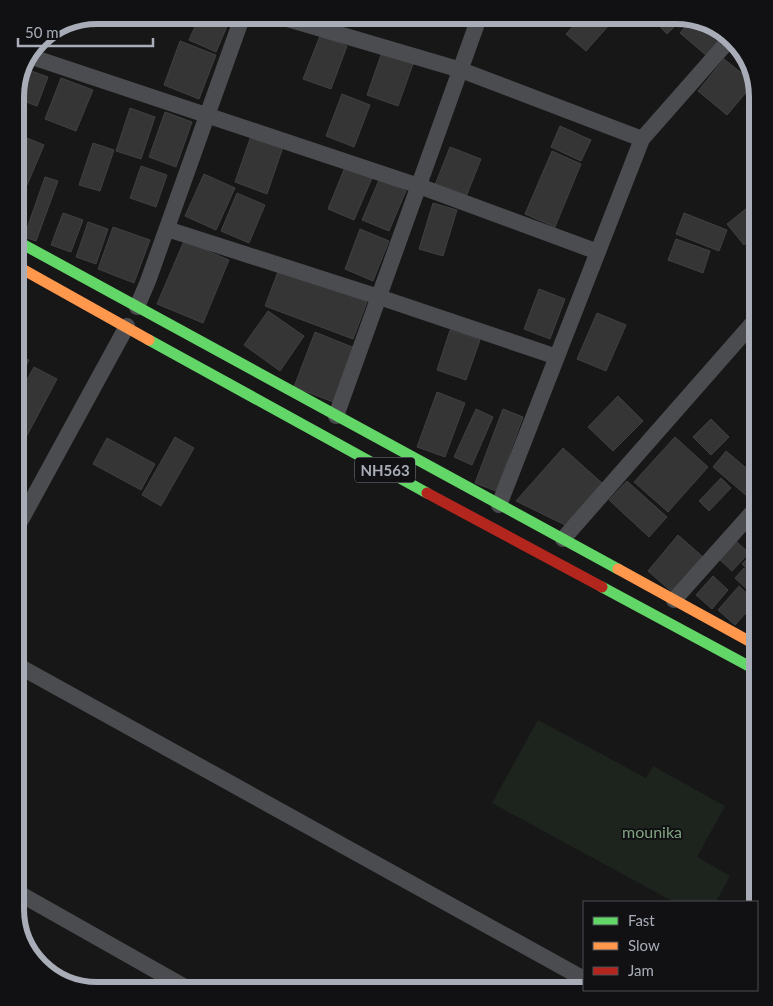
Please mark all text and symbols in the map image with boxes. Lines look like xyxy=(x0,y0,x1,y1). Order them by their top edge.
scale bar xyxy=(18,15,152,47)
text: 50 m xyxy=(25,23,59,41)
road number: NH563 xyxy=(355,458,415,482)
park label: mounika xyxy=(622,822,682,841)
legend xyxy=(583,901,758,991)
text: Fast xyxy=(628,911,655,929)
text: Slow xyxy=(628,936,660,954)
text: Jam xyxy=(628,961,654,979)

